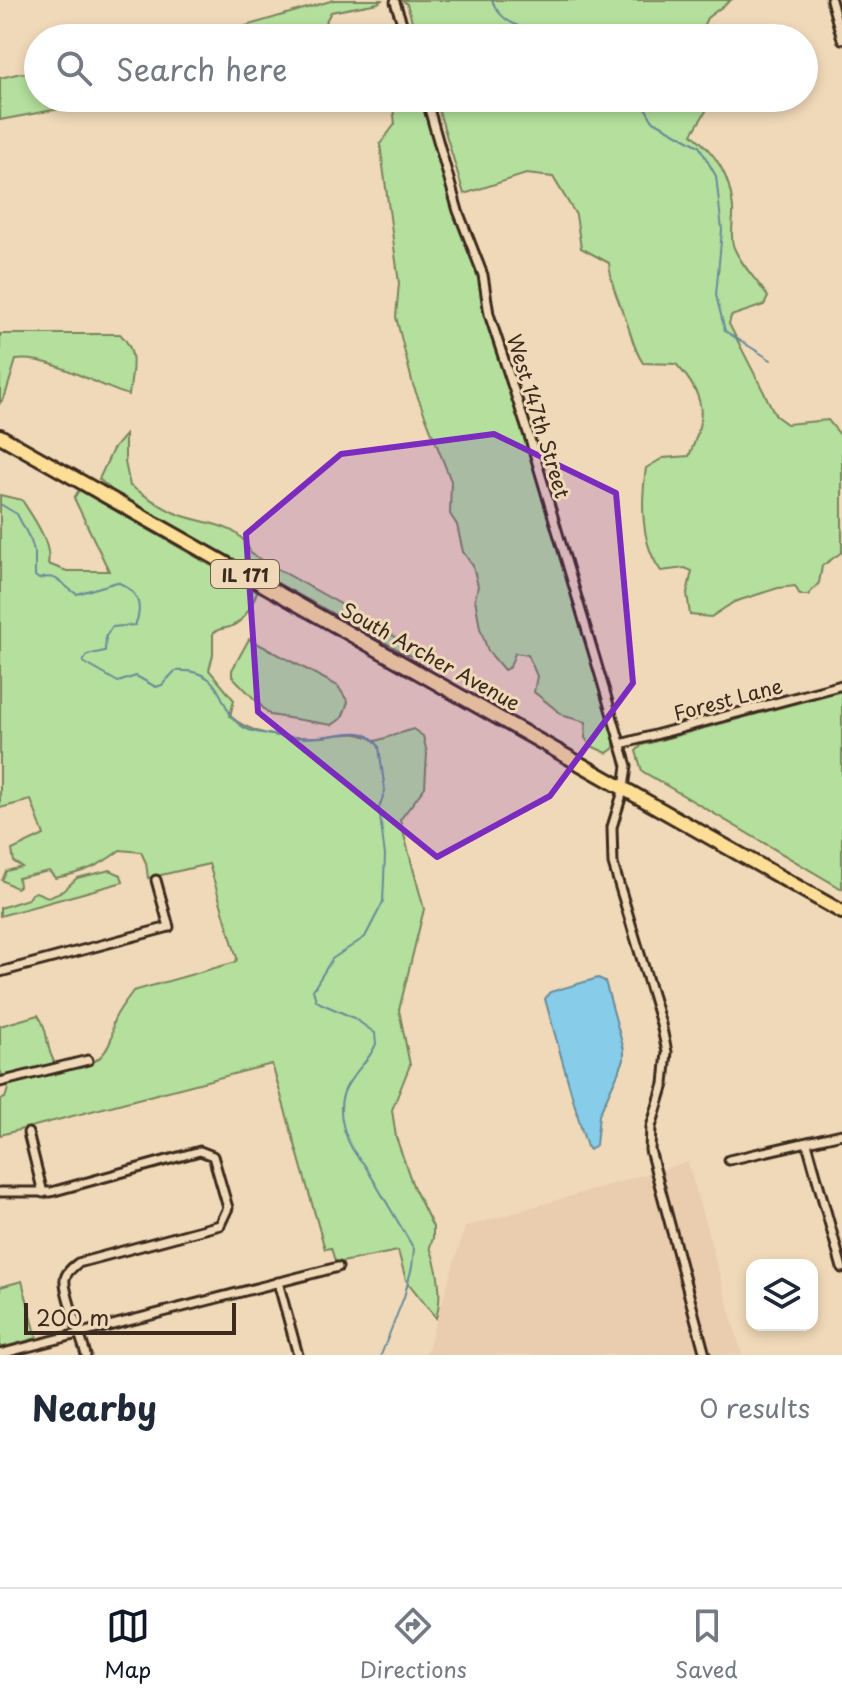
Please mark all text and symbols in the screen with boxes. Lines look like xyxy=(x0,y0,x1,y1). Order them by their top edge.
search box xyxy=(24,24,818,112)
icon: search xyxy=(52,46,96,90)
text: Search here xyxy=(116,46,288,91)
street label: West 147th Street xyxy=(500,330,578,502)
road number: IL 171 xyxy=(211,560,279,588)
street label: South Archer Avenue xyxy=(336,594,526,718)
street label: Forest Lane xyxy=(670,670,786,728)
map controls xyxy=(746,1259,818,1331)
button: layers xyxy=(746,1259,818,1331)
scale bar xyxy=(24,1299,236,1335)
text: 200 m xyxy=(36,1300,109,1333)
text: Nearby xyxy=(32,1381,157,1433)
text: 0 results xyxy=(699,1388,810,1427)
tab: Map xyxy=(104,1604,151,1685)
tab: Directions xyxy=(360,1604,467,1685)
tab: Saved xyxy=(675,1604,738,1685)

